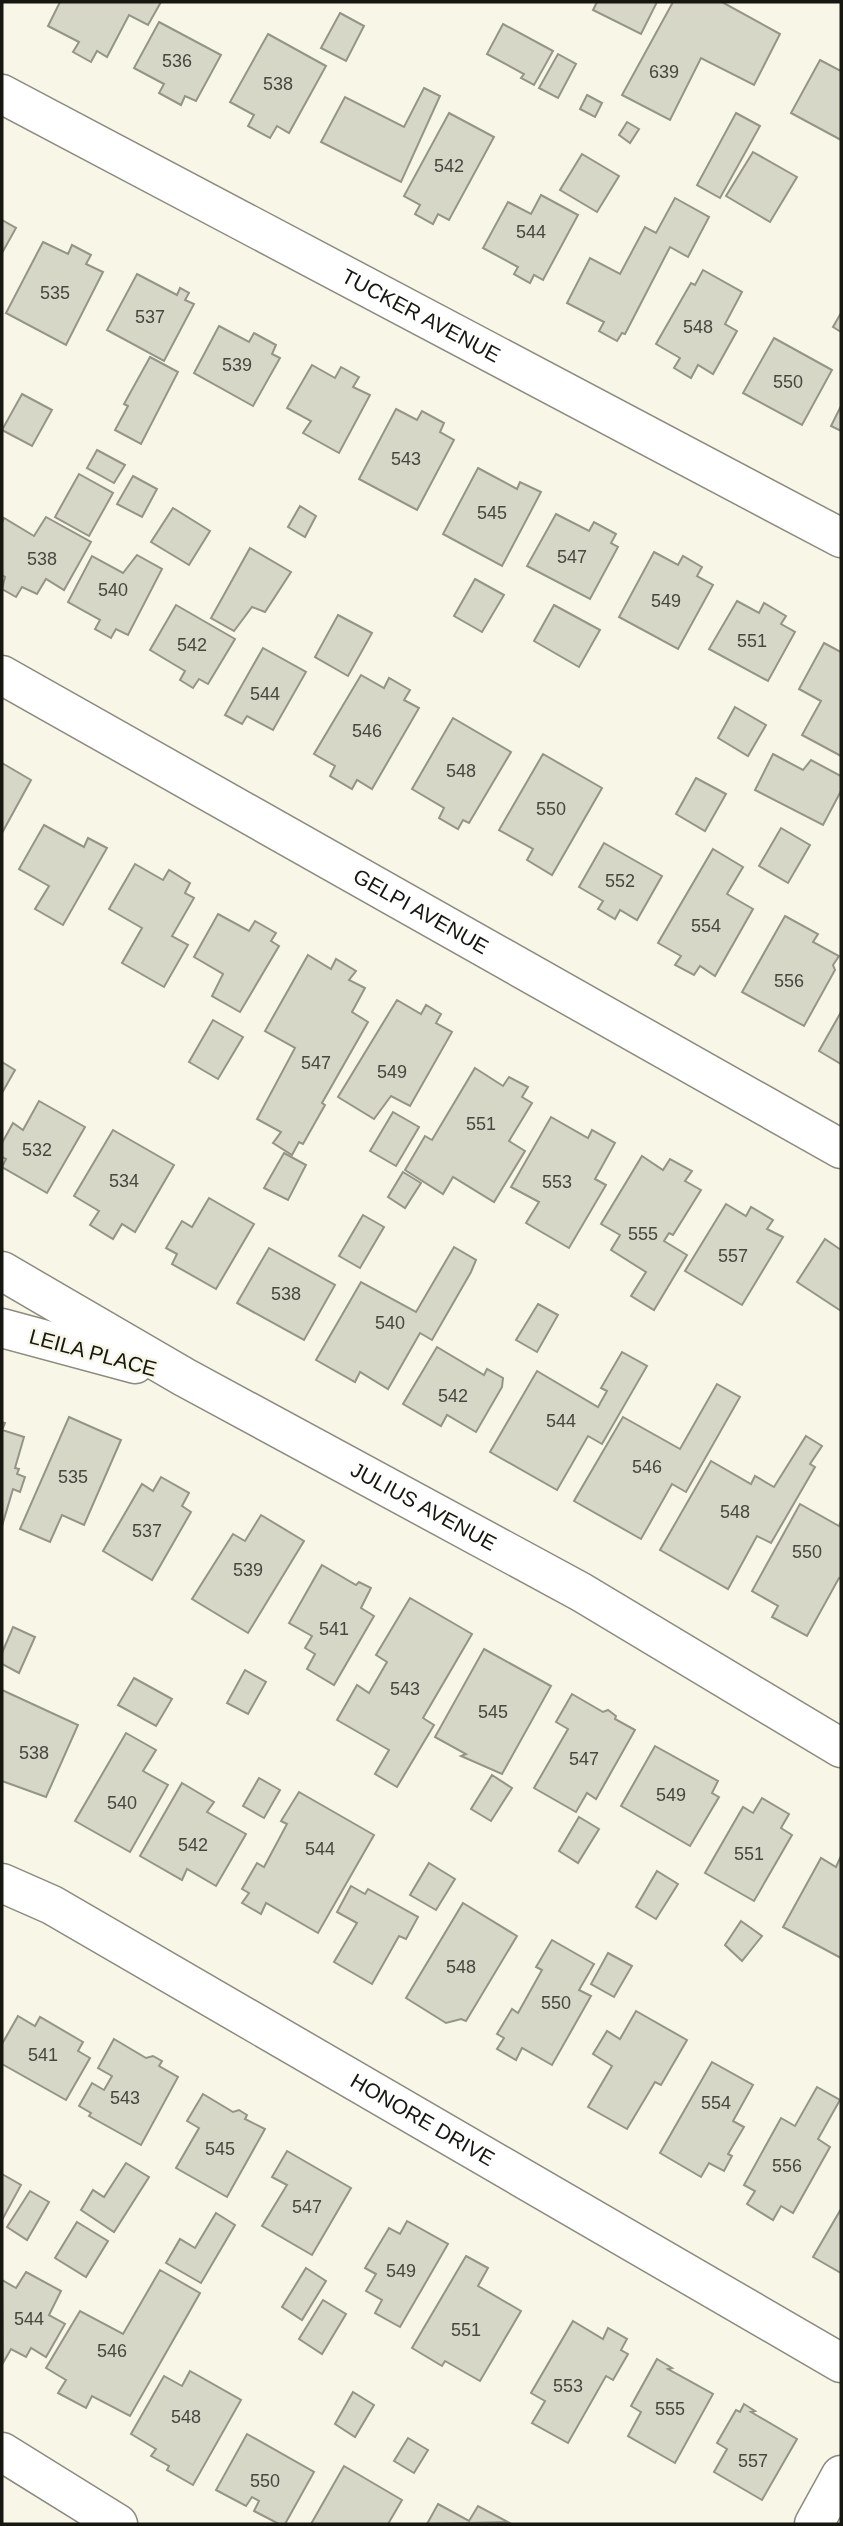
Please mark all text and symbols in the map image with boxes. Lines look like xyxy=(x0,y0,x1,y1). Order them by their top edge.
house number: 536 xyxy=(162,51,192,71)
house number: 639 xyxy=(649,62,679,82)
house number: 538 xyxy=(263,74,293,94)
house number: 542 xyxy=(434,156,464,176)
house number: 544 xyxy=(516,222,546,242)
street label: TUCKER AVENUE xyxy=(338,264,504,367)
house number: 535 xyxy=(40,283,70,303)
house number: 537 xyxy=(135,307,165,327)
house number: 548 xyxy=(683,317,713,337)
house number: 539 xyxy=(222,355,252,375)
house number: 550 xyxy=(773,372,803,392)
house number: 543 xyxy=(391,449,421,469)
house number: 545 xyxy=(477,503,507,523)
house number: 547 xyxy=(557,547,587,567)
house number: 538 xyxy=(27,549,57,569)
house number: 540 xyxy=(98,580,128,600)
house number: 549 xyxy=(651,591,681,611)
house number: 551 xyxy=(737,631,767,651)
house number: 542 xyxy=(177,635,207,655)
house number: 544 xyxy=(250,684,280,704)
house number: 546 xyxy=(352,721,382,741)
house number: 548 xyxy=(446,761,476,781)
house number: 550 xyxy=(536,799,566,819)
street label: GELPI AVENUE xyxy=(349,864,493,958)
house number: 552 xyxy=(605,871,635,891)
house number: 554 xyxy=(691,916,721,936)
house number: 556 xyxy=(774,971,804,991)
house number: 547 xyxy=(301,1053,331,1073)
house number: 549 xyxy=(377,1062,407,1082)
house number: 551 xyxy=(466,1114,496,1134)
house number: 532 xyxy=(22,1140,52,1160)
house number: 534 xyxy=(109,1171,139,1191)
house number: 553 xyxy=(542,1172,572,1192)
house number: 555 xyxy=(628,1224,658,1244)
house number: 557 xyxy=(718,1246,748,1266)
house number: 538 xyxy=(271,1284,301,1304)
house number: 540 xyxy=(375,1313,405,1333)
street label: LEILA PLACE xyxy=(27,1324,159,1381)
house number: 542 xyxy=(438,1386,468,1406)
house number: 544 xyxy=(546,1411,576,1431)
house number: 546 xyxy=(632,1457,662,1477)
street label: JULIUS AVENUE xyxy=(347,1458,500,1555)
house number: 535 xyxy=(58,1467,88,1487)
house number: 548 xyxy=(720,1502,750,1522)
house number: 537 xyxy=(132,1521,162,1541)
house number: 550 xyxy=(792,1542,822,1562)
house number: 539 xyxy=(233,1560,263,1580)
house number: 541 xyxy=(319,1619,349,1639)
house number: 543 xyxy=(390,1679,420,1699)
house number: 545 xyxy=(478,1702,508,1722)
house number: 538 xyxy=(19,1743,49,1763)
house number: 547 xyxy=(569,1749,599,1769)
house number: 549 xyxy=(656,1785,686,1805)
house number: 540 xyxy=(107,1793,137,1813)
house number: 542 xyxy=(178,1835,208,1855)
house number: 544 xyxy=(305,1839,335,1859)
house number: 551 xyxy=(734,1844,764,1864)
house number: 548 xyxy=(446,1957,476,1977)
house number: 550 xyxy=(541,1993,571,2013)
house number: 541 xyxy=(28,2045,58,2065)
street label: HONORE DRIVE xyxy=(347,2069,499,2170)
house number: 543 xyxy=(110,2088,140,2108)
house number: 554 xyxy=(701,2093,731,2113)
house number: 545 xyxy=(205,2139,235,2159)
house number: 556 xyxy=(772,2156,802,2176)
house number: 547 xyxy=(292,2197,322,2217)
house number: 549 xyxy=(386,2261,416,2281)
house number: 544 xyxy=(14,2309,44,2329)
house number: 551 xyxy=(451,2320,481,2340)
house number: 546 xyxy=(97,2341,127,2361)
house number: 553 xyxy=(553,2376,583,2396)
house number: 555 xyxy=(655,2399,685,2419)
house number: 548 xyxy=(171,2407,201,2427)
house number: 557 xyxy=(738,2451,768,2471)
house number: 550 xyxy=(250,2471,280,2491)

